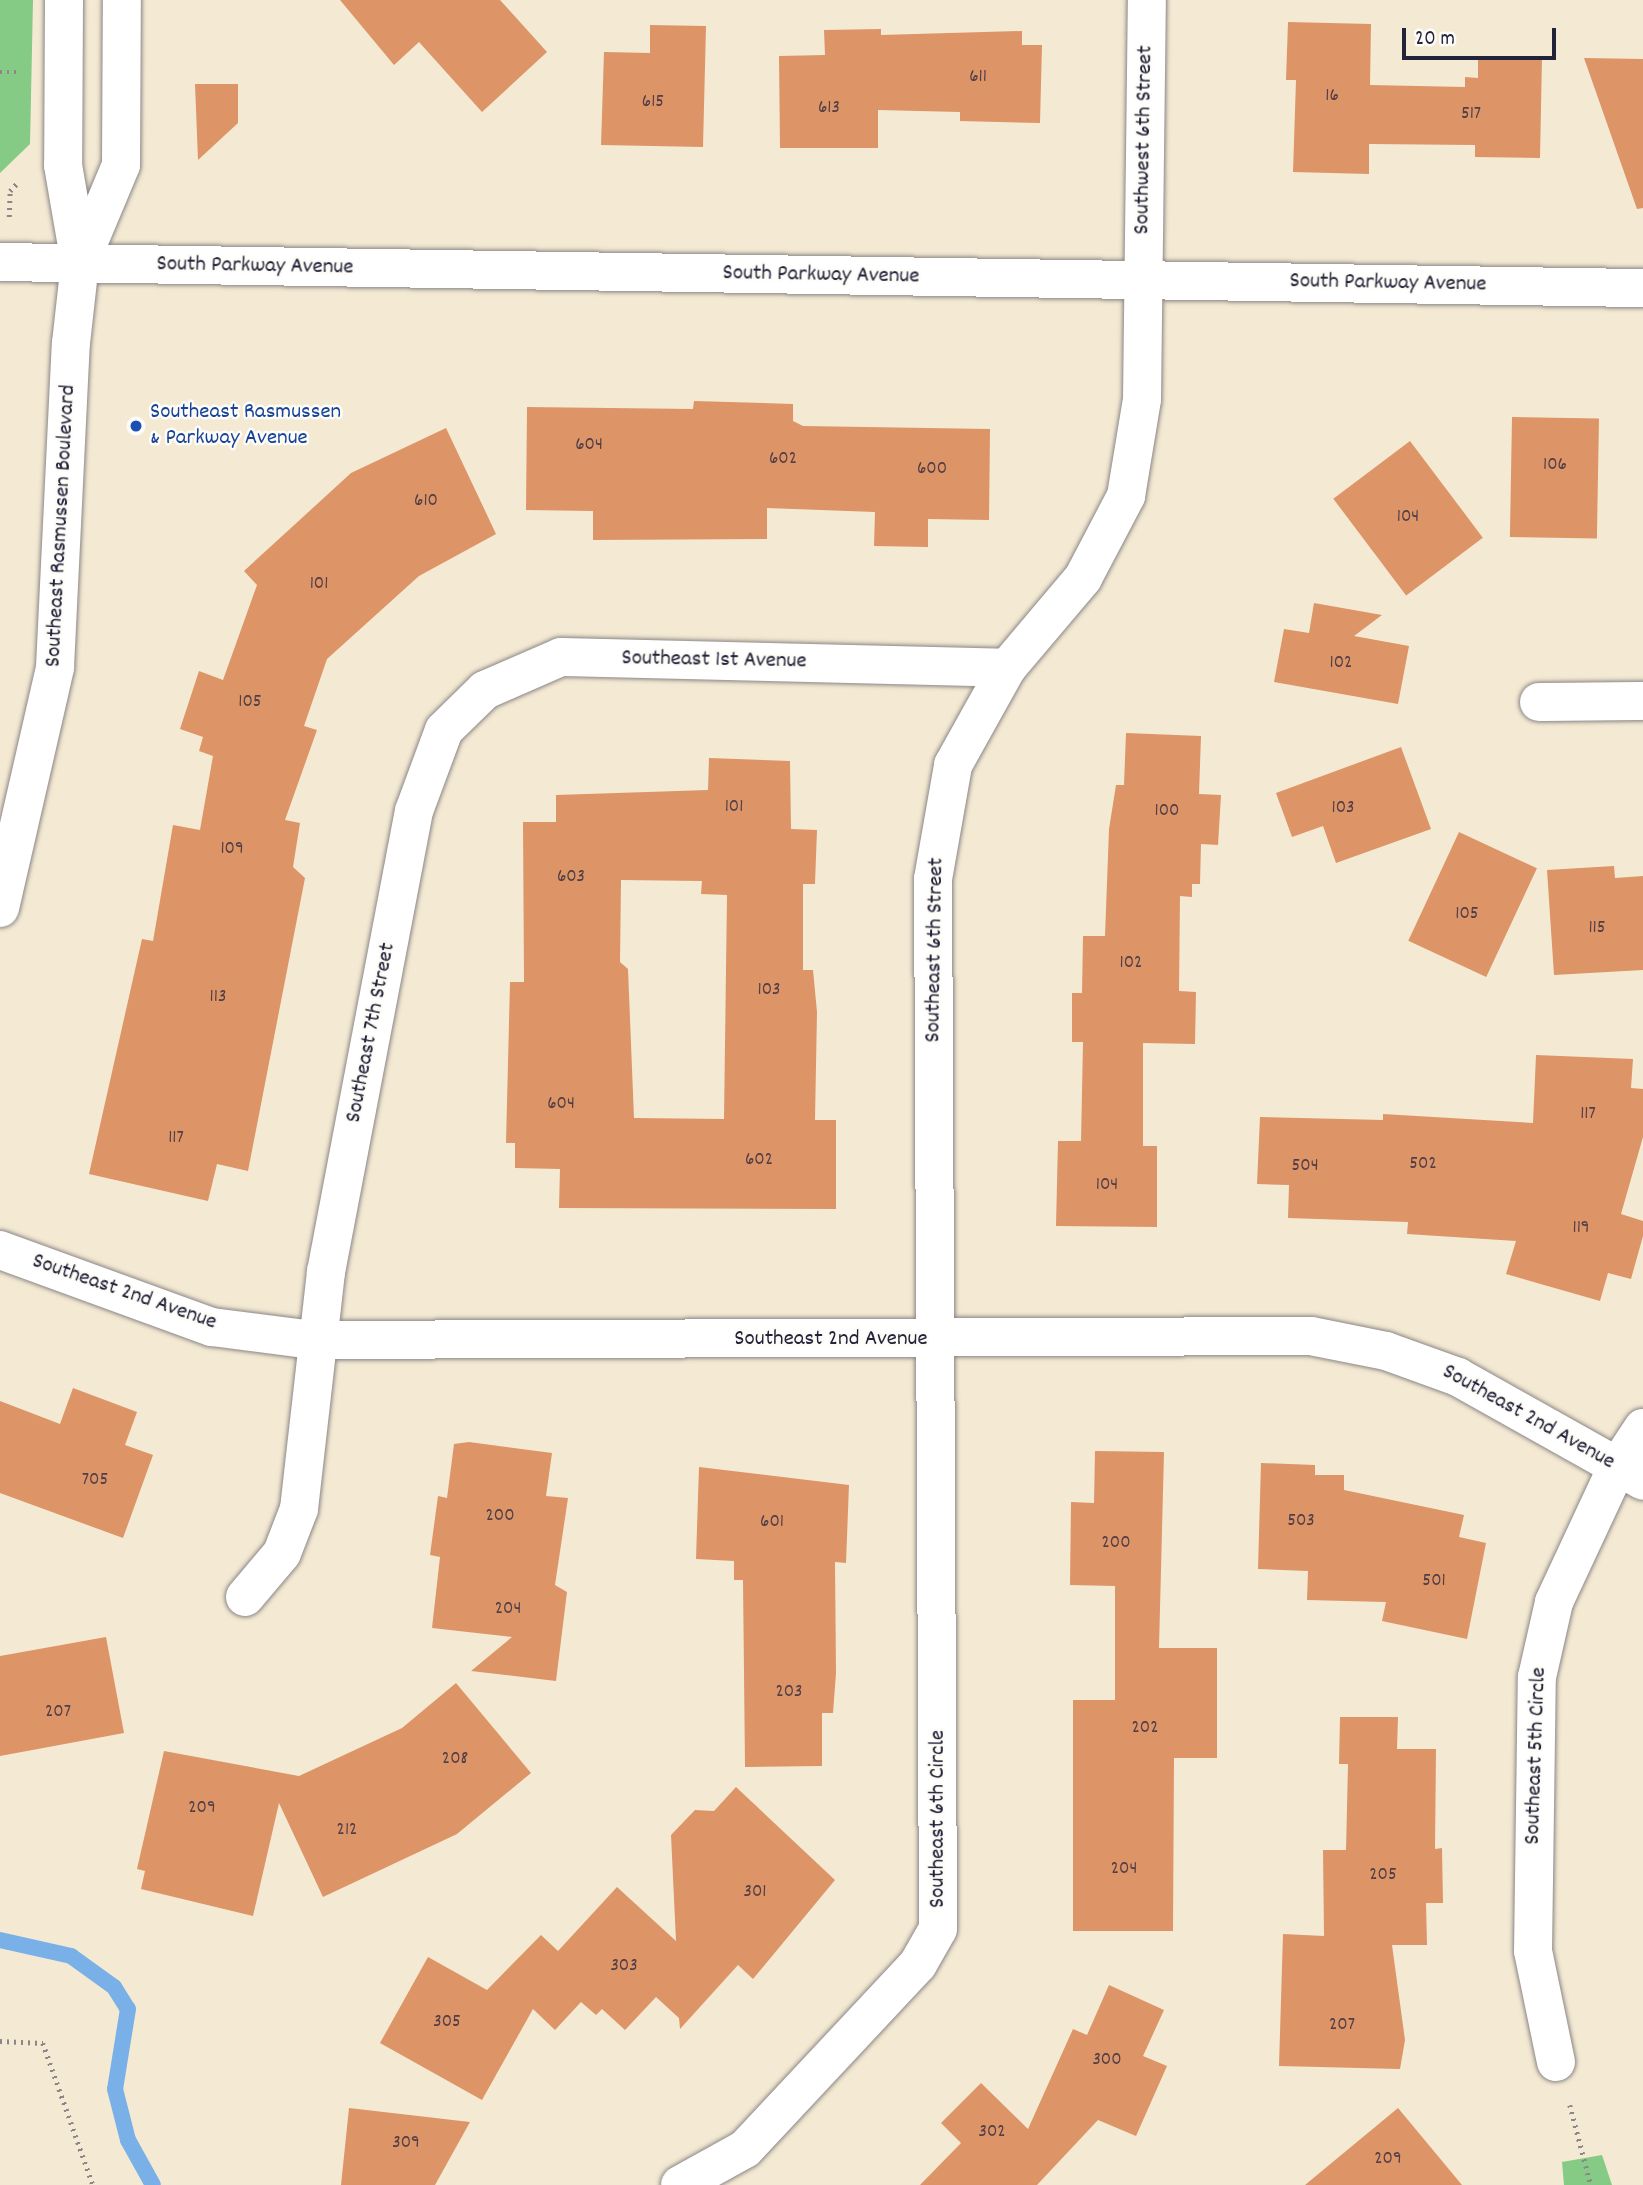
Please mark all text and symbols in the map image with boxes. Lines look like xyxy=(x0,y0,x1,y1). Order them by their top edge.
scale bar xyxy=(1405,14,1559,58)
text: 20 m xyxy=(1415,25,1455,55)
street label: Southwest 6th Street xyxy=(1130,45,1160,235)
house number: 611 xyxy=(969,67,987,89)
house number: 16 xyxy=(1325,86,1339,108)
house number: 615 xyxy=(642,92,664,114)
house number: 613 xyxy=(818,98,840,120)
house number: 517 xyxy=(1461,104,1481,126)
street label: South Parkway Avenue xyxy=(156,251,354,283)
street label: South Parkway Avenue xyxy=(722,260,920,292)
street label: South Parkway Avenue xyxy=(1289,268,1487,300)
street label: Southeast Rasmussen Boulevard xyxy=(41,384,83,668)
place label: Southeast Rasmussen & Parkway Avenue xyxy=(150,399,341,453)
marker: Southeast Rasmussen & Parkway Avenue xyxy=(128,418,144,434)
house number: 604 xyxy=(575,435,603,457)
house number: 602 xyxy=(769,449,797,471)
house number: 106 xyxy=(1543,455,1567,477)
house number: 600 xyxy=(917,459,947,481)
house number: 610 xyxy=(414,491,438,513)
house number: 104 xyxy=(1397,507,1419,529)
house number: 101 xyxy=(310,574,328,596)
street label: Southeast 1st Avenue xyxy=(621,646,807,676)
house number: 102 xyxy=(1330,653,1352,675)
house number: 105 xyxy=(238,692,262,714)
house number: 101 xyxy=(725,797,743,819)
house number: 103 xyxy=(1332,798,1354,820)
house number: 100 xyxy=(1155,801,1179,823)
house number: 109 xyxy=(220,839,244,861)
street label: Southeast 6th Street xyxy=(921,857,951,1043)
house number: 603 xyxy=(557,867,585,889)
house number: 105 xyxy=(1455,904,1479,926)
house number: 115 xyxy=(1588,918,1606,940)
street label: Southeast 7th Street xyxy=(341,941,403,1125)
house number: 102 xyxy=(1120,953,1142,975)
house number: 103 xyxy=(758,980,780,1002)
house number: 113 xyxy=(210,987,226,1009)
house number: 604 xyxy=(547,1094,575,1116)
house number: 117 xyxy=(1580,1104,1596,1126)
house number: 117 xyxy=(168,1128,184,1150)
house number: 602 xyxy=(745,1150,773,1172)
house number: 502 xyxy=(1409,1154,1437,1176)
house number: 504 xyxy=(1291,1156,1319,1178)
house number: 104 xyxy=(1096,1175,1118,1197)
house number: 119 xyxy=(1572,1218,1590,1240)
street label: Southeast 2nd Avenue xyxy=(28,1248,220,1338)
street label: Southeast 2nd Avenue xyxy=(734,1326,928,1354)
street label: Southeast 2nd Avenue xyxy=(1437,1359,1619,1477)
house number: 705 xyxy=(82,1470,108,1492)
house number: 200 xyxy=(485,1506,515,1528)
house number: 503 xyxy=(1287,1511,1315,1533)
house number: 601 xyxy=(760,1512,784,1534)
house number: 200 xyxy=(1101,1533,1131,1555)
house number: 501 xyxy=(1422,1571,1446,1593)
house number: 204 xyxy=(495,1599,521,1621)
street label: Southeast 5th Circle xyxy=(1520,1667,1554,1845)
house number: 203 xyxy=(775,1682,803,1704)
house number: 207 xyxy=(45,1702,71,1724)
house number: 202 xyxy=(1132,1718,1158,1740)
street label: Southeast 6th Circle xyxy=(925,1730,953,1908)
house number: 208 xyxy=(442,1749,468,1771)
house number: 209 xyxy=(188,1798,216,1820)
house number: 212 xyxy=(337,1820,357,1842)
house number: 204 xyxy=(1111,1859,1137,1881)
house number: 205 xyxy=(1369,1865,1397,1887)
house number: 301 xyxy=(744,1882,766,1904)
house number: 303 xyxy=(610,1956,638,1978)
house number: 305 xyxy=(433,2012,461,2034)
house number: 207 xyxy=(1329,2015,1355,2037)
house number: 300 xyxy=(1092,2050,1122,2072)
house number: 302 xyxy=(978,2122,1006,2144)
house number: 309 xyxy=(392,2133,420,2155)
house number: 209 xyxy=(1374,2149,1402,2171)

